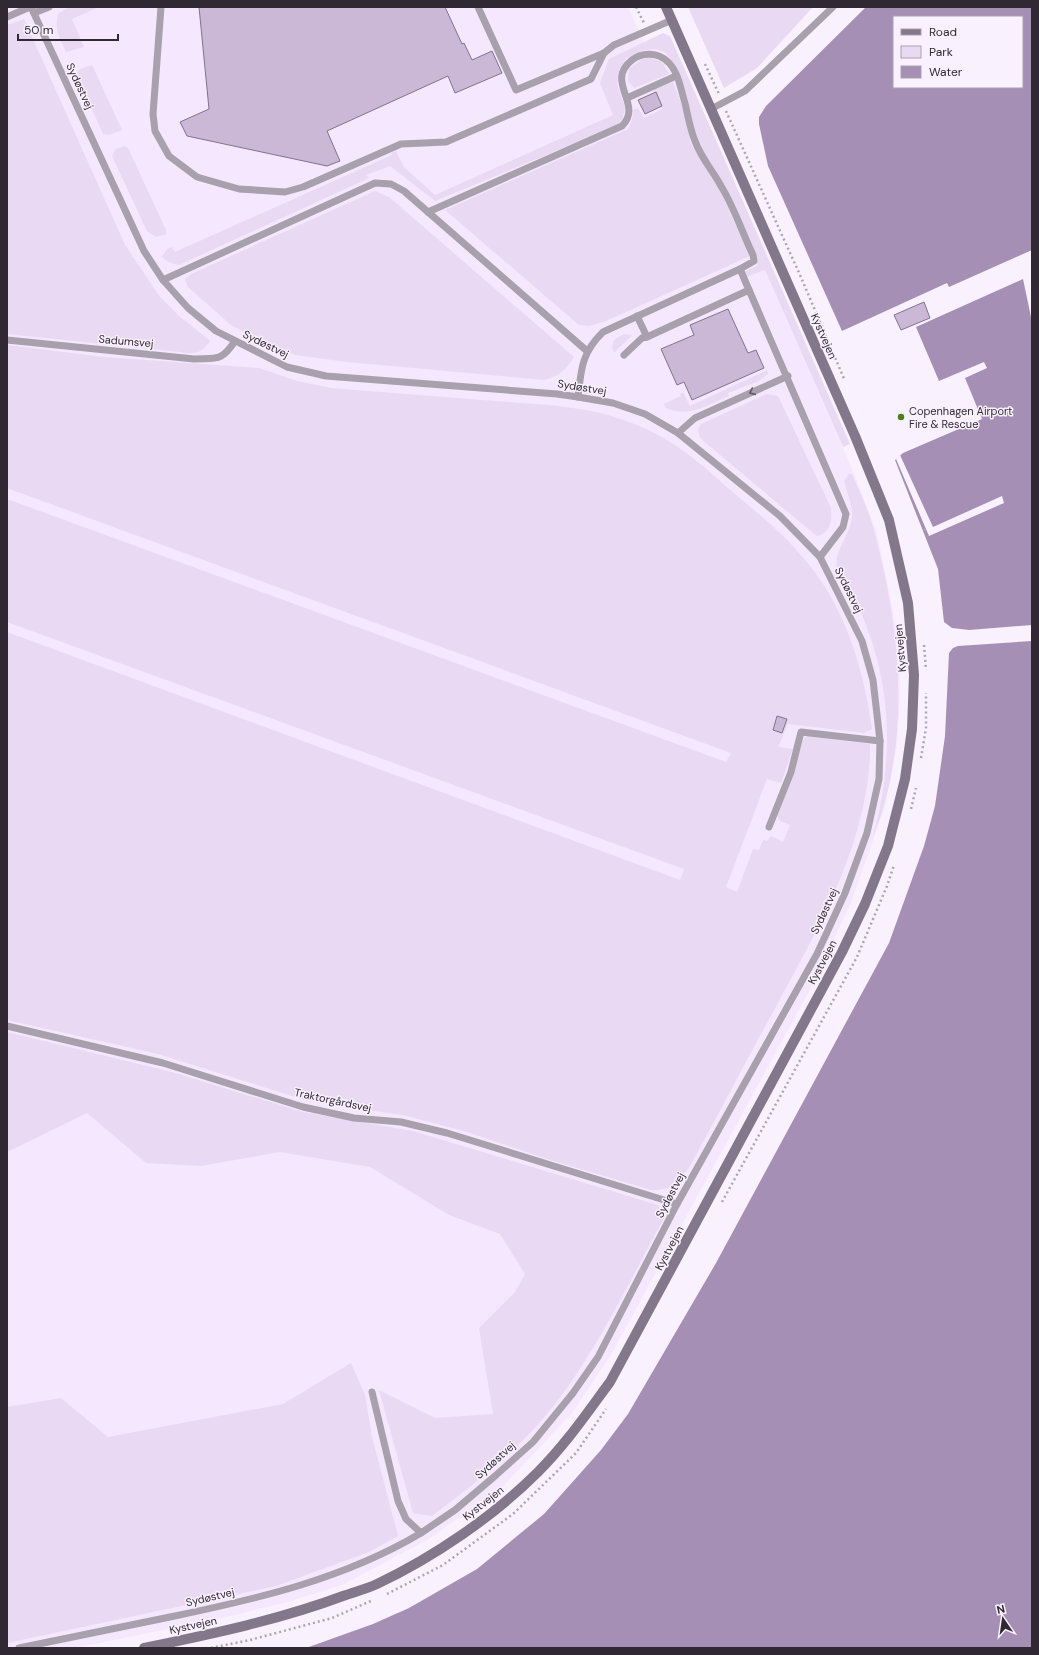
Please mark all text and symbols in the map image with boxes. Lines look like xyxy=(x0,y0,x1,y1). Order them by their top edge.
scale bar xyxy=(18,16,118,42)
legend xyxy=(893,16,1023,88)
text: 50 m xyxy=(24,22,53,38)
text: Road xyxy=(929,24,957,40)
text: Park xyxy=(929,44,953,60)
street label: Sydøstvej xyxy=(63,61,97,111)
text: Water xyxy=(929,64,963,80)
street label: Kystvejen xyxy=(808,311,840,361)
street label: Sydøstvej xyxy=(241,327,291,361)
street label: Sadumsvej xyxy=(98,332,154,350)
street label: Sydøstvej xyxy=(556,376,608,398)
one-way arrow xyxy=(749,387,757,395)
place label: Copenhagen Airport Fire & Rescue xyxy=(909,404,1012,431)
marker: Copenhagen Airport Fire & Rescue xyxy=(896,412,906,422)
street label: Sydøstvej xyxy=(832,565,866,615)
street label: Kystvejen xyxy=(891,623,909,673)
street label: Sydøstvej xyxy=(807,886,841,936)
street label: Kystvejen xyxy=(804,937,840,987)
street label: Traktorgårdsvej xyxy=(293,1085,373,1115)
street label: Sydøstvej xyxy=(652,1170,688,1220)
street label: Kystvejen xyxy=(651,1223,687,1273)
street label: Sydøstvej xyxy=(472,1438,518,1482)
street label: Kystvejen xyxy=(460,1483,506,1523)
street label: Sydøstvej xyxy=(184,1585,236,1609)
north arrow xyxy=(983,1599,1023,1639)
text: N xyxy=(995,1602,1006,1617)
street label: Kystvejen xyxy=(168,1613,218,1637)

